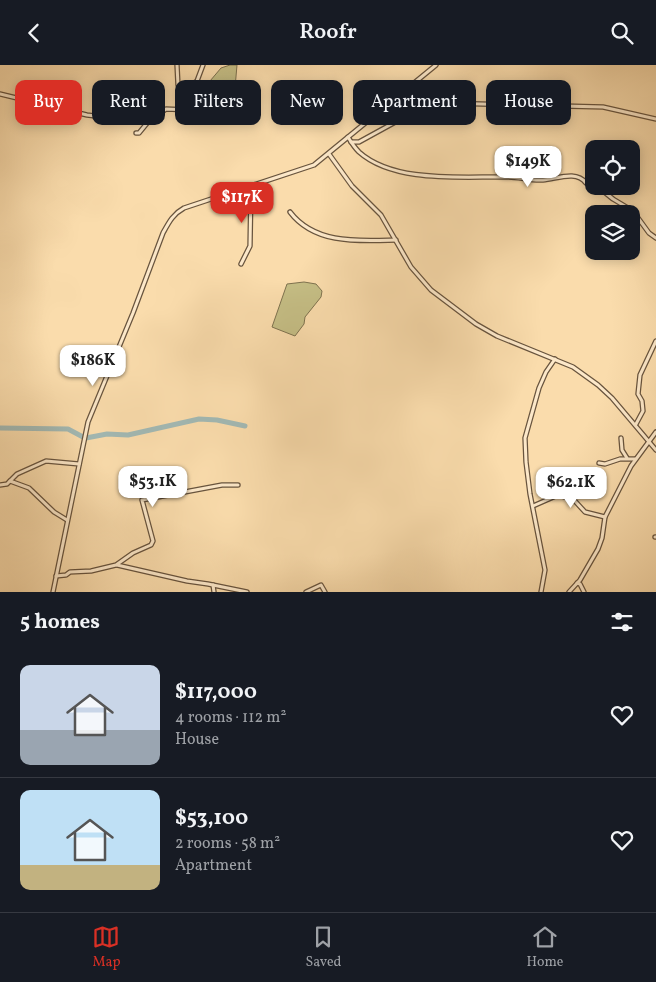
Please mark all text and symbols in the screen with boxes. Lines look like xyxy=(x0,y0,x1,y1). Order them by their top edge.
text: Roofr xyxy=(299,17,357,48)
icon: back xyxy=(20,19,48,47)
icon: search xyxy=(608,19,636,47)
chip: Buy xyxy=(15,80,82,125)
chip: Rent xyxy=(92,80,165,125)
chip: Filters xyxy=(175,80,261,125)
chip: New xyxy=(271,80,343,125)
chip: Apartment xyxy=(353,80,476,125)
chip: House xyxy=(486,80,571,125)
map controls xyxy=(585,140,640,260)
button: locate xyxy=(585,140,640,195)
pin: $149K xyxy=(493,145,563,188)
text: $149K xyxy=(505,151,551,173)
pin: $117K xyxy=(207,181,277,224)
text: $117K xyxy=(221,187,263,209)
button: layers xyxy=(585,205,640,260)
pin: $186K xyxy=(58,345,128,387)
text: $186K xyxy=(71,350,115,372)
pin: $53.1K xyxy=(112,465,194,508)
pin: $62.1K xyxy=(530,467,612,509)
text: $53.1K xyxy=(129,471,177,493)
text: $62.1K xyxy=(547,472,595,494)
text: 5 homes xyxy=(20,608,100,637)
icon: filters xyxy=(608,608,636,636)
text: $117,000 xyxy=(175,678,257,707)
icon: home xyxy=(60,685,120,745)
icon: heart xyxy=(608,701,636,729)
text: 4 rooms · 112 m² xyxy=(175,707,286,729)
text: House xyxy=(175,729,219,751)
text: $53,100 xyxy=(175,804,248,833)
icon: home xyxy=(60,810,120,870)
icon: heart xyxy=(608,826,636,854)
text: 2 rooms · 58 m² xyxy=(175,833,280,855)
text: Apartment xyxy=(175,855,252,877)
tab: Map xyxy=(92,923,121,972)
tab: Saved xyxy=(305,923,342,972)
tab: Home xyxy=(526,923,564,972)

